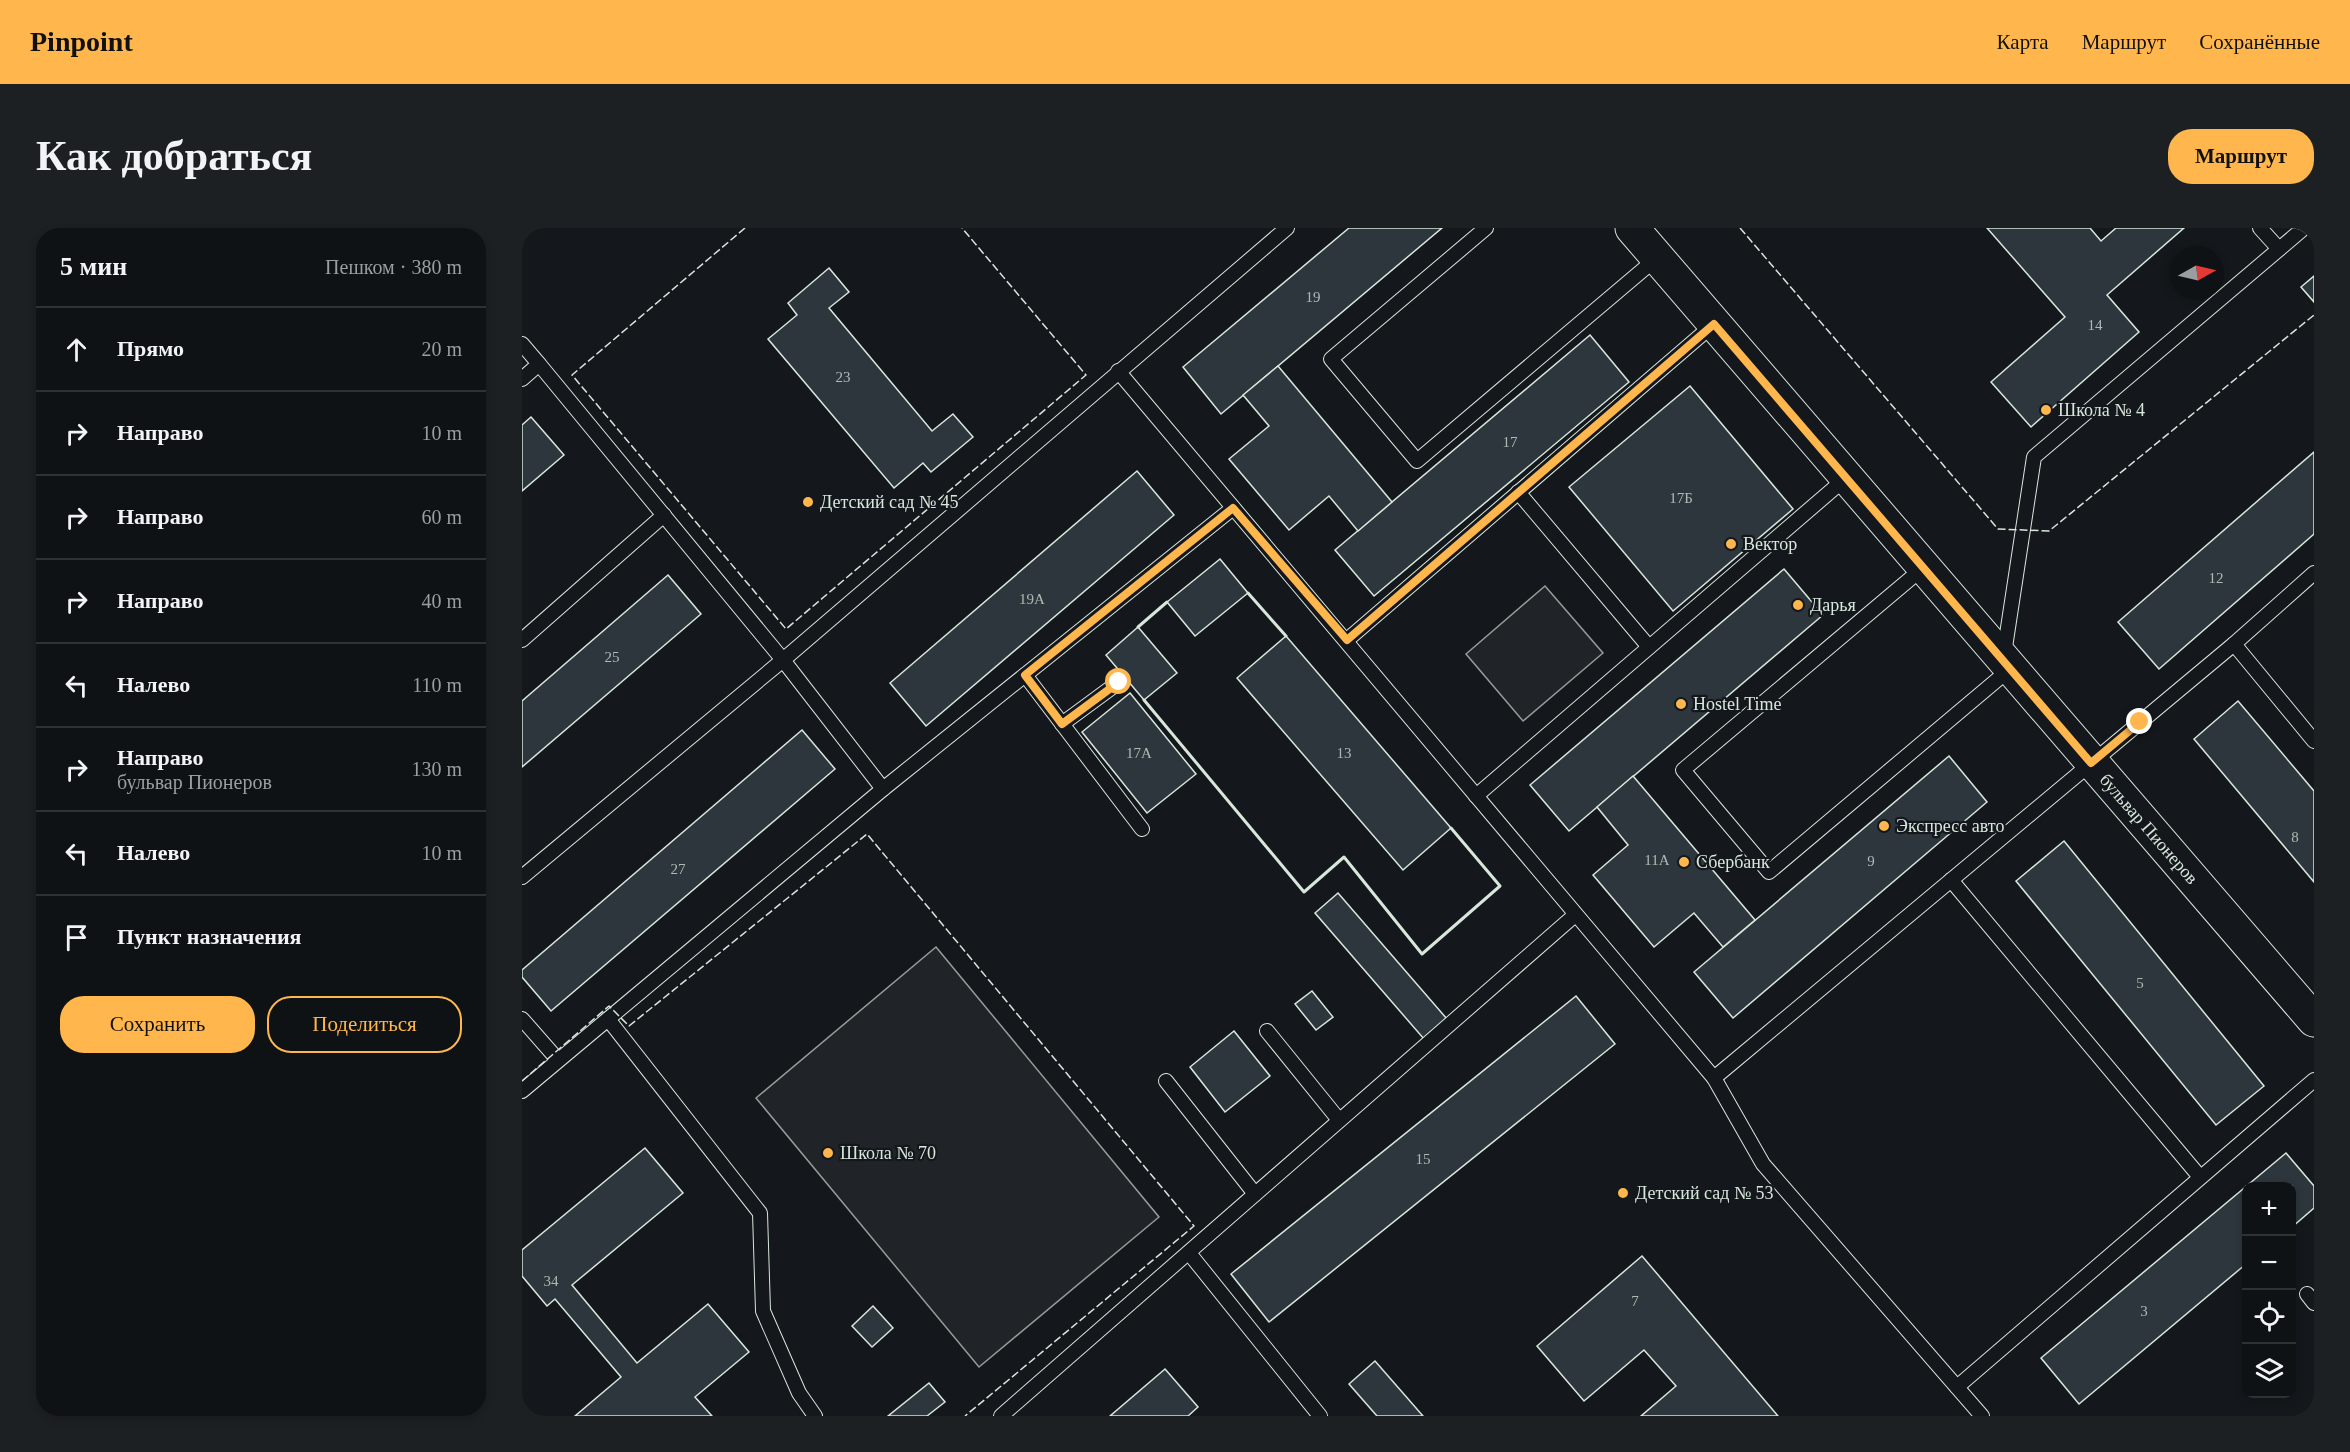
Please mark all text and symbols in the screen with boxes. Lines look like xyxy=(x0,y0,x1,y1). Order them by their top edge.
text: Pinpoint xyxy=(30,26,133,57)
text: Карта xyxy=(1997,30,2049,54)
text: Маршрут xyxy=(2082,30,2166,54)
text: Сохранённые xyxy=(2199,30,2320,54)
button: Маршрут xyxy=(2168,129,2314,184)
text: Как добраться xyxy=(36,133,312,179)
north arrow xyxy=(2170,246,2224,300)
text: 5 мин xyxy=(60,252,127,281)
text: Пешком · 380 m xyxy=(325,256,462,278)
house number: 19 xyxy=(1306,289,1321,305)
house number: 14 xyxy=(2088,317,2103,333)
icon: ahead xyxy=(60,333,93,366)
text: Прямо xyxy=(117,336,184,361)
text: 20 m xyxy=(421,338,462,360)
house number: 23 xyxy=(836,369,851,385)
place label: Школа № 4 xyxy=(2058,400,2145,420)
marker: Школа № 4 xyxy=(2039,403,2053,417)
icon: right xyxy=(60,417,93,450)
text: Направо xyxy=(117,420,203,445)
text: 10 m xyxy=(421,422,462,444)
house number: 17 xyxy=(1503,434,1518,450)
house number: 17Б xyxy=(1669,490,1693,506)
place label: Детский сад № 45 xyxy=(820,492,959,512)
marker: Детский сад № 45 xyxy=(801,495,815,509)
icon: right xyxy=(60,501,93,534)
text: Направо xyxy=(117,504,203,529)
text: 60 m xyxy=(421,506,462,528)
place label: Вектор xyxy=(1743,534,1797,554)
marker: Вектор xyxy=(1724,537,1738,551)
house number: 12 xyxy=(2209,570,2224,586)
icon: right xyxy=(60,585,93,618)
text: Направо xyxy=(117,588,203,613)
text: 40 m xyxy=(421,590,462,612)
house number: 19А xyxy=(1019,591,1045,607)
place label: Дарья xyxy=(1810,595,1856,615)
marker: Дарья xyxy=(1791,598,1805,612)
house number: 25 xyxy=(605,649,620,665)
route start xyxy=(1105,668,1131,694)
icon: left xyxy=(60,669,93,702)
text: Налево xyxy=(117,672,190,697)
text: 110 m xyxy=(412,674,462,696)
place label: Hostel Time xyxy=(1693,694,1782,714)
marker: Hostel Time xyxy=(1674,697,1688,711)
route end xyxy=(2126,708,2152,734)
text: Направо xyxy=(117,745,203,770)
house number: 17А xyxy=(1126,745,1152,761)
house number: 13 xyxy=(1337,745,1352,761)
icon: right xyxy=(60,753,93,786)
text: 130 m xyxy=(411,758,462,780)
street label: бульвар Пионеров xyxy=(2096,770,2202,888)
text: бульвар Пионеров xyxy=(117,771,272,793)
place label: Экспресс авто xyxy=(1896,816,2004,836)
marker: Экспресс авто xyxy=(1877,819,1891,833)
house number: 8 xyxy=(2291,829,2299,845)
icon: left xyxy=(60,837,93,870)
text: Налево xyxy=(117,840,190,865)
text: 10 m xyxy=(421,842,462,864)
house number: 11А xyxy=(1644,852,1670,868)
place label: Сбербанк xyxy=(1696,852,1770,872)
house number: 9 xyxy=(1867,853,1875,869)
marker: Сбербанк xyxy=(1677,855,1691,869)
house number: 27 xyxy=(671,861,686,877)
icon: arrive xyxy=(60,921,93,954)
text: Пункт назначения xyxy=(117,924,302,949)
house number: 5 xyxy=(2136,975,2144,991)
button: Сохранить xyxy=(60,996,255,1053)
button: Поделиться xyxy=(267,996,462,1053)
place label: Школа № 70 xyxy=(840,1143,936,1163)
marker: Школа № 70 xyxy=(821,1146,835,1160)
house number: 15 xyxy=(1416,1151,1431,1167)
map controls xyxy=(2242,1182,2296,1398)
button: + xyxy=(2242,1182,2296,1236)
place label: Детский сад № 53 xyxy=(1635,1183,1774,1203)
marker: Детский сад № 53 xyxy=(1616,1186,1630,1200)
button: − xyxy=(2242,1236,2296,1290)
house number: 34 xyxy=(544,1273,559,1289)
button: locate xyxy=(2242,1290,2296,1344)
house number: 7 xyxy=(1631,1293,1639,1309)
house number: 3 xyxy=(2140,1303,2148,1319)
button: layers xyxy=(2242,1344,2296,1398)

